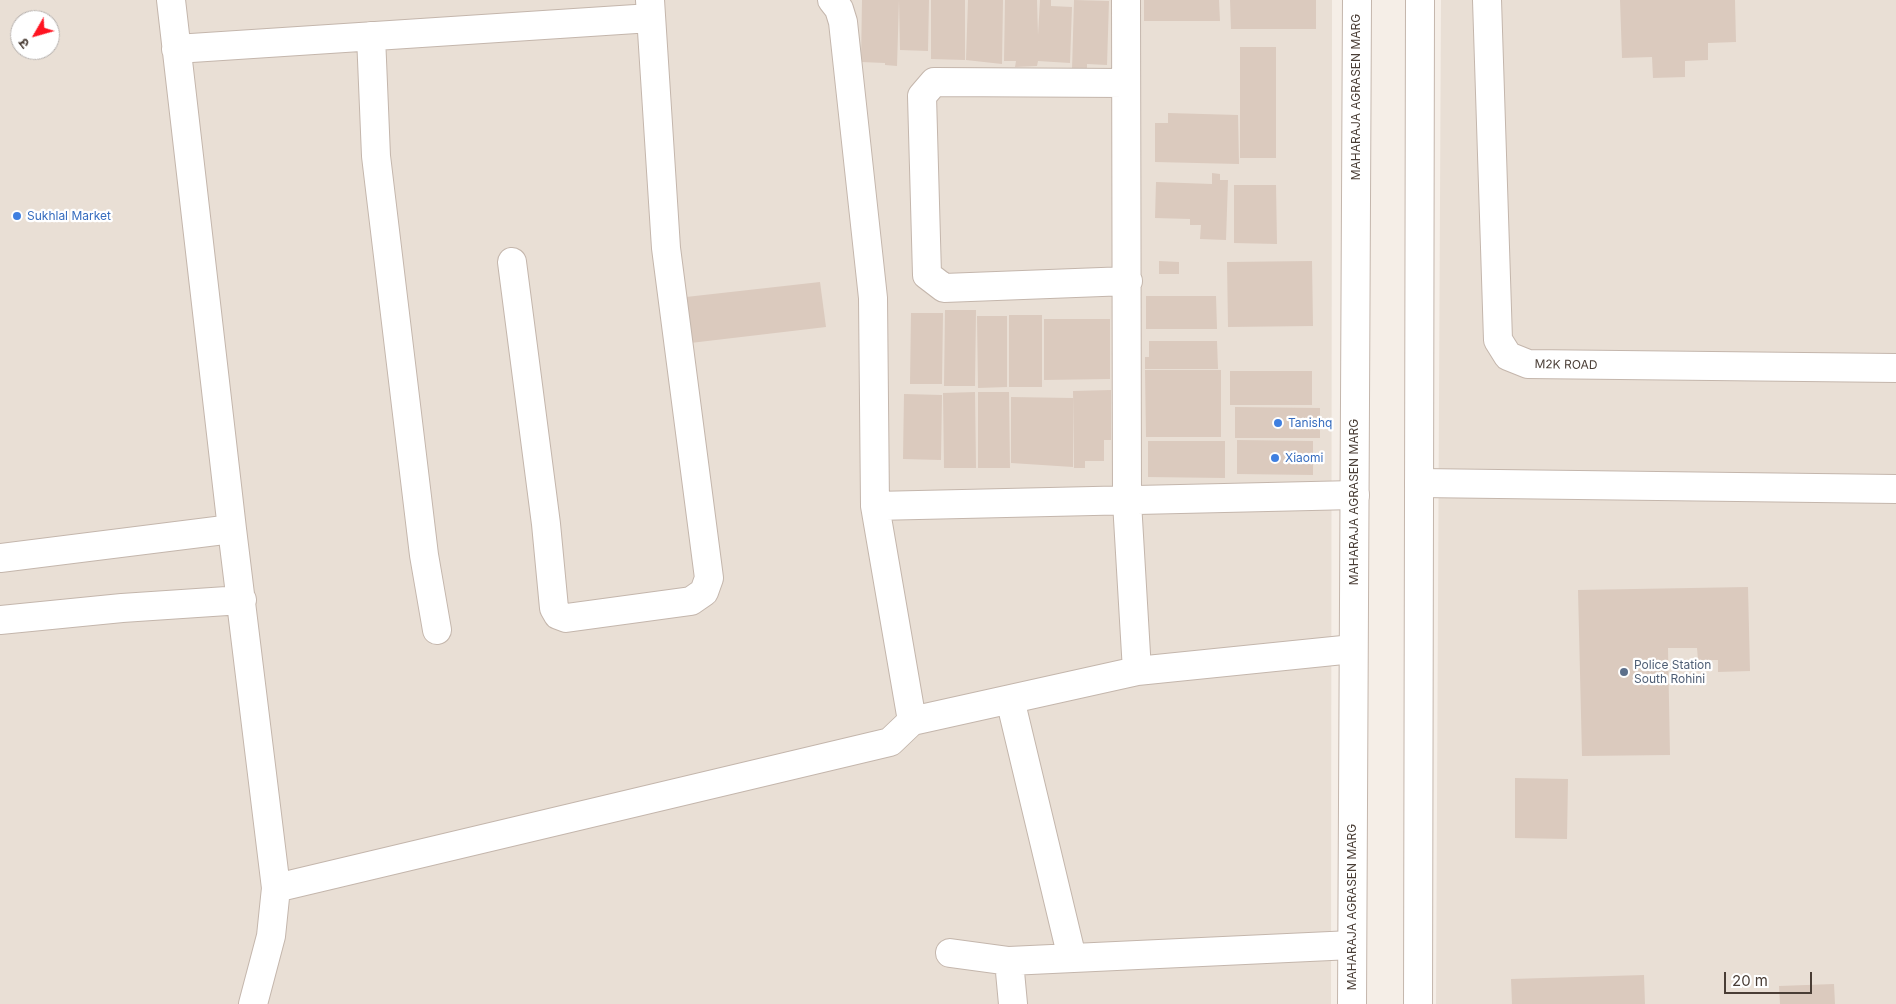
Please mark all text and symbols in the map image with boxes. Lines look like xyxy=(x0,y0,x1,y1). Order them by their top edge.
north arrow xyxy=(10,10,60,60)
street label: MAHARAJA AGRASEN MARG xyxy=(1349,14,1363,180)
text: उ xyxy=(14,35,33,52)
place label: Sukhlal Market xyxy=(27,209,111,223)
marker: Sukhlal Market xyxy=(11,210,23,222)
street label: M2K ROAD xyxy=(1534,357,1598,373)
place label: Tanishq xyxy=(1288,416,1332,430)
marker: Tanishq xyxy=(1272,417,1284,429)
street label: MAHARAJA AGRASEN MARG xyxy=(1347,419,1361,585)
place label: Xiaomi xyxy=(1285,451,1323,465)
marker: Xiaomi xyxy=(1269,452,1281,464)
place label: Police Station South Rohini xyxy=(1634,658,1711,686)
marker: Police Station South Rohini xyxy=(1618,666,1630,678)
street label: MAHARAJA AGRASEN MARG xyxy=(1345,824,1359,990)
scale bar xyxy=(1726,962,1814,994)
text: 20 m xyxy=(1732,971,1768,990)

